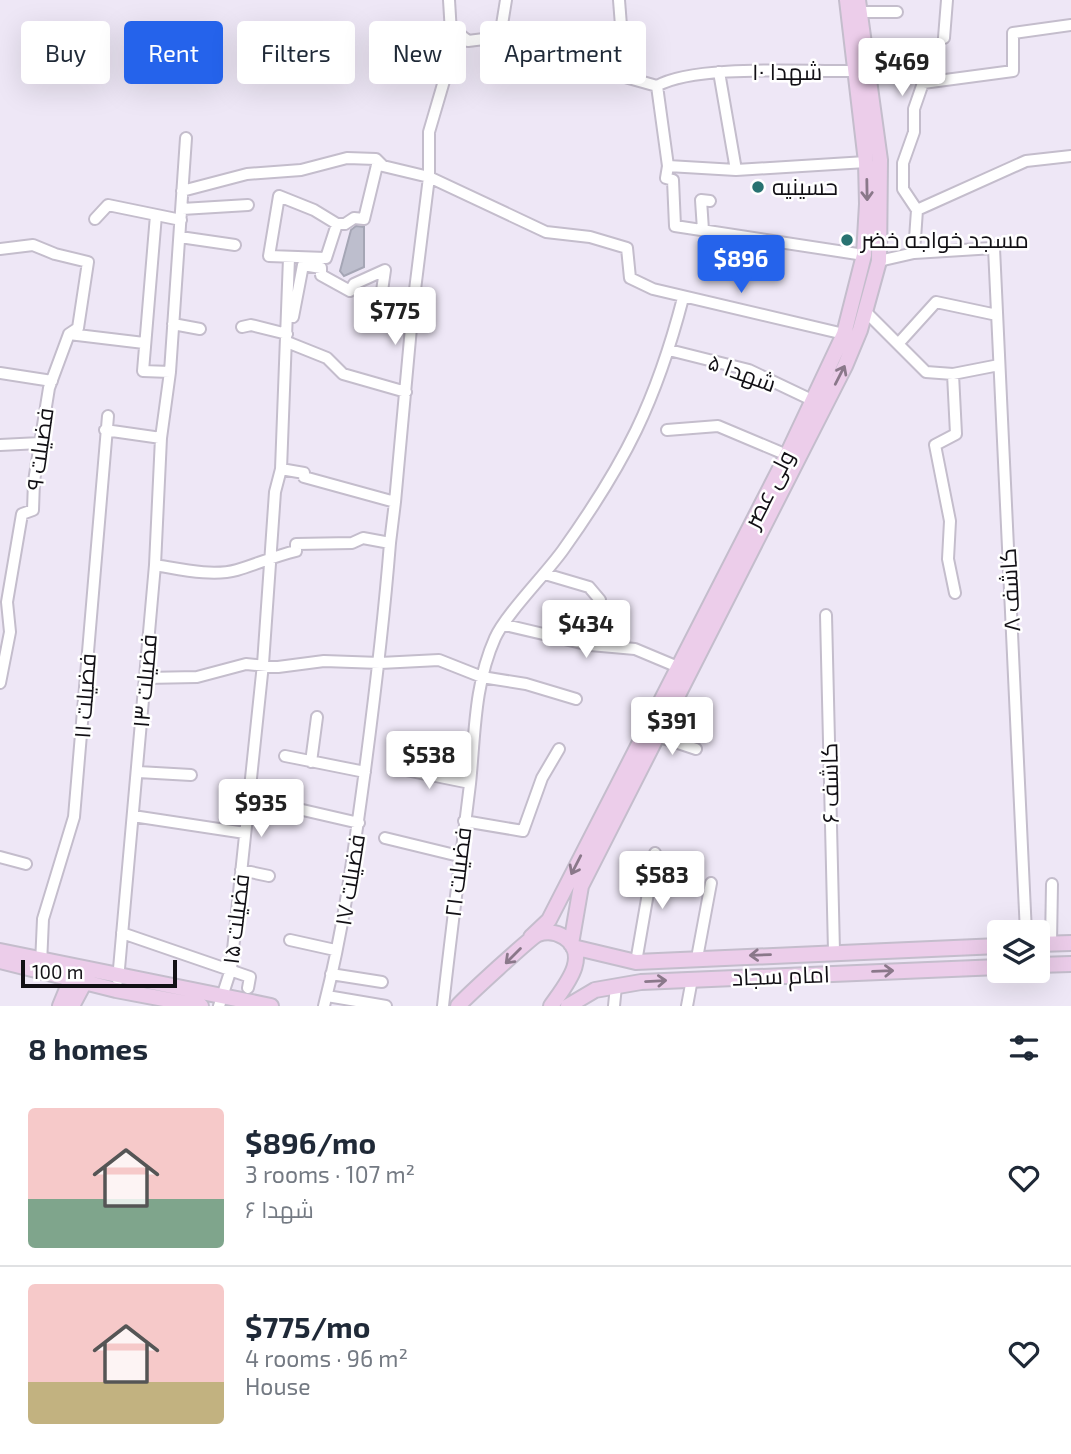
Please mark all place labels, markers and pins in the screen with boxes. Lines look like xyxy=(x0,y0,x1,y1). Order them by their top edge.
pin: $469 xyxy=(861,38,943,98)
place label: حسینیه xyxy=(772,172,838,200)
marker: حسینیه xyxy=(750,179,766,195)
place label: مسجد خواجه خضر xyxy=(859,225,1029,253)
marker: مسجد خواجه خضر xyxy=(839,232,855,248)
pin: $896 xyxy=(700,236,782,295)
pin: $775 xyxy=(354,288,436,347)
pin: $434 xyxy=(545,600,627,660)
pin: $391 xyxy=(631,698,713,757)
pin: $538 xyxy=(388,732,470,791)
pin: $935 xyxy=(220,780,302,839)
pin: $583 xyxy=(621,852,703,911)

